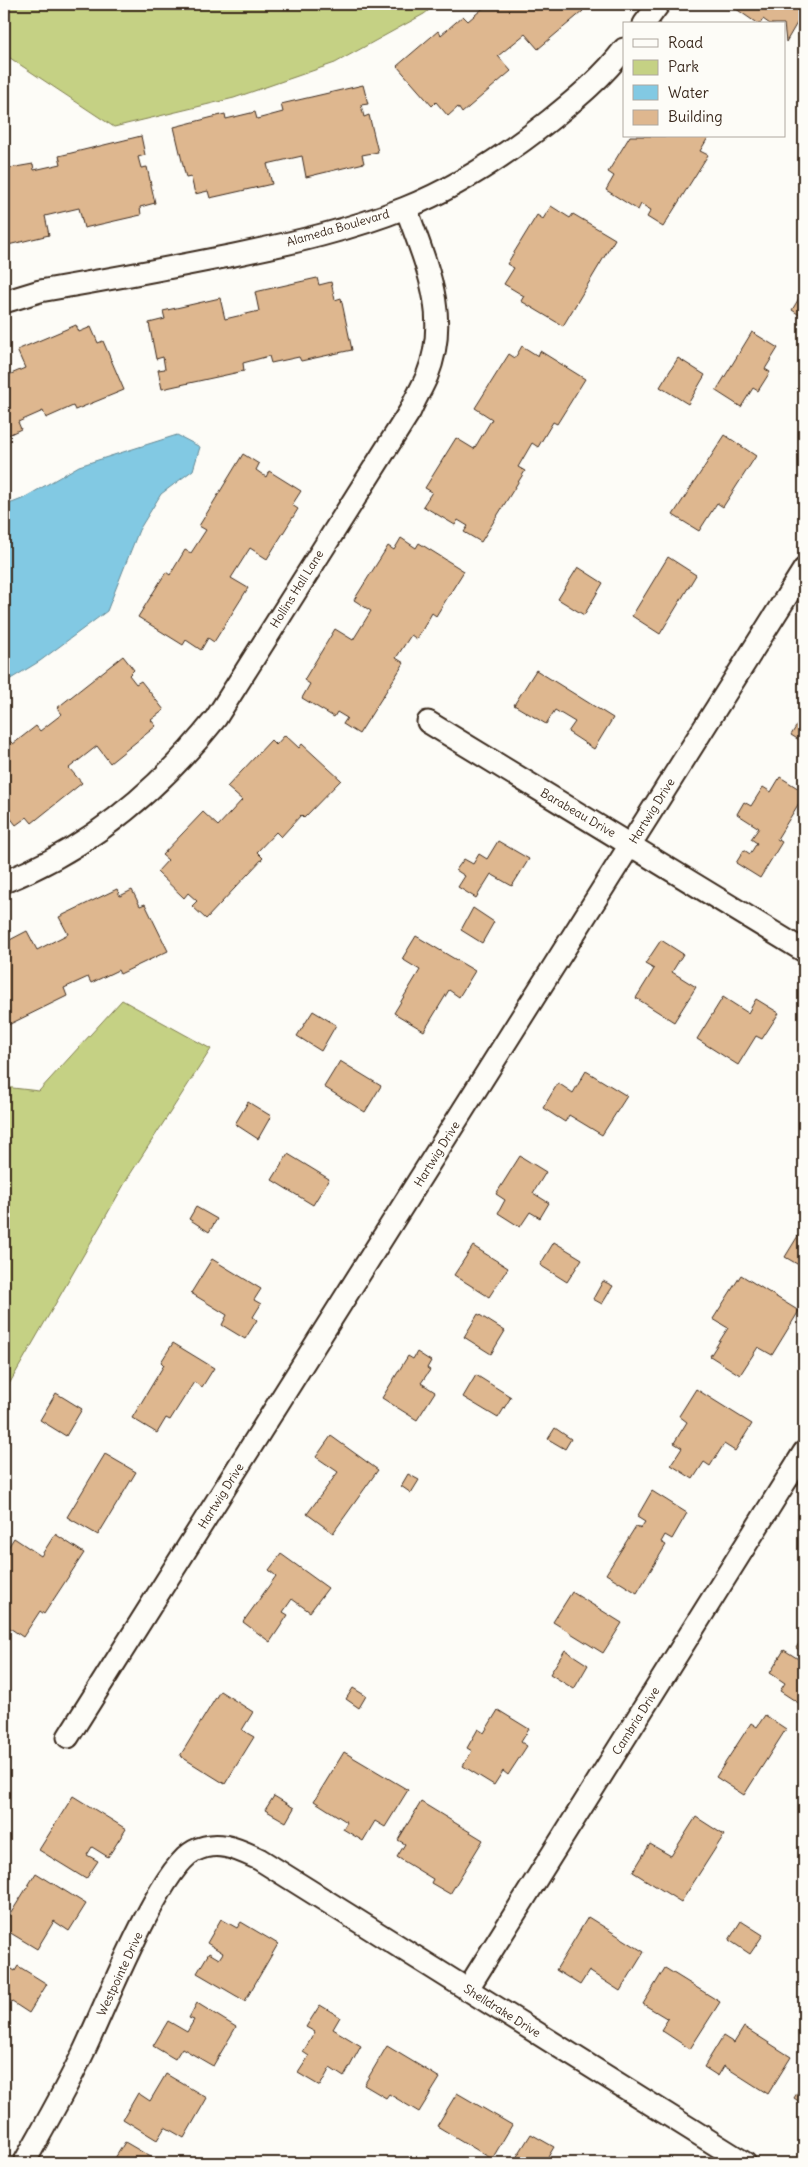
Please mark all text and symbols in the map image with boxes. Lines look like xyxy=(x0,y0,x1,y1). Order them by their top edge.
legend xyxy=(623,22,786,138)
text: Road xyxy=(668,33,703,52)
text: Park xyxy=(668,57,699,76)
text: Water xyxy=(668,83,709,102)
text: Building xyxy=(668,107,723,126)
street label: Alameda Boulevard xyxy=(285,206,391,249)
street label: Hollins Hall Lane xyxy=(267,547,327,630)
street label: Hartwig Drive xyxy=(625,775,678,846)
street label: Barabeau Drive xyxy=(538,785,619,840)
street label: Hartwig Drive xyxy=(410,1118,463,1189)
street label: Hartwig Drive xyxy=(194,1460,247,1531)
street label: Cambria Drive xyxy=(609,1684,662,1758)
street label: Westpointe Drive xyxy=(93,1929,146,2018)
street label: Shelldrake Drive xyxy=(461,1981,543,2040)

